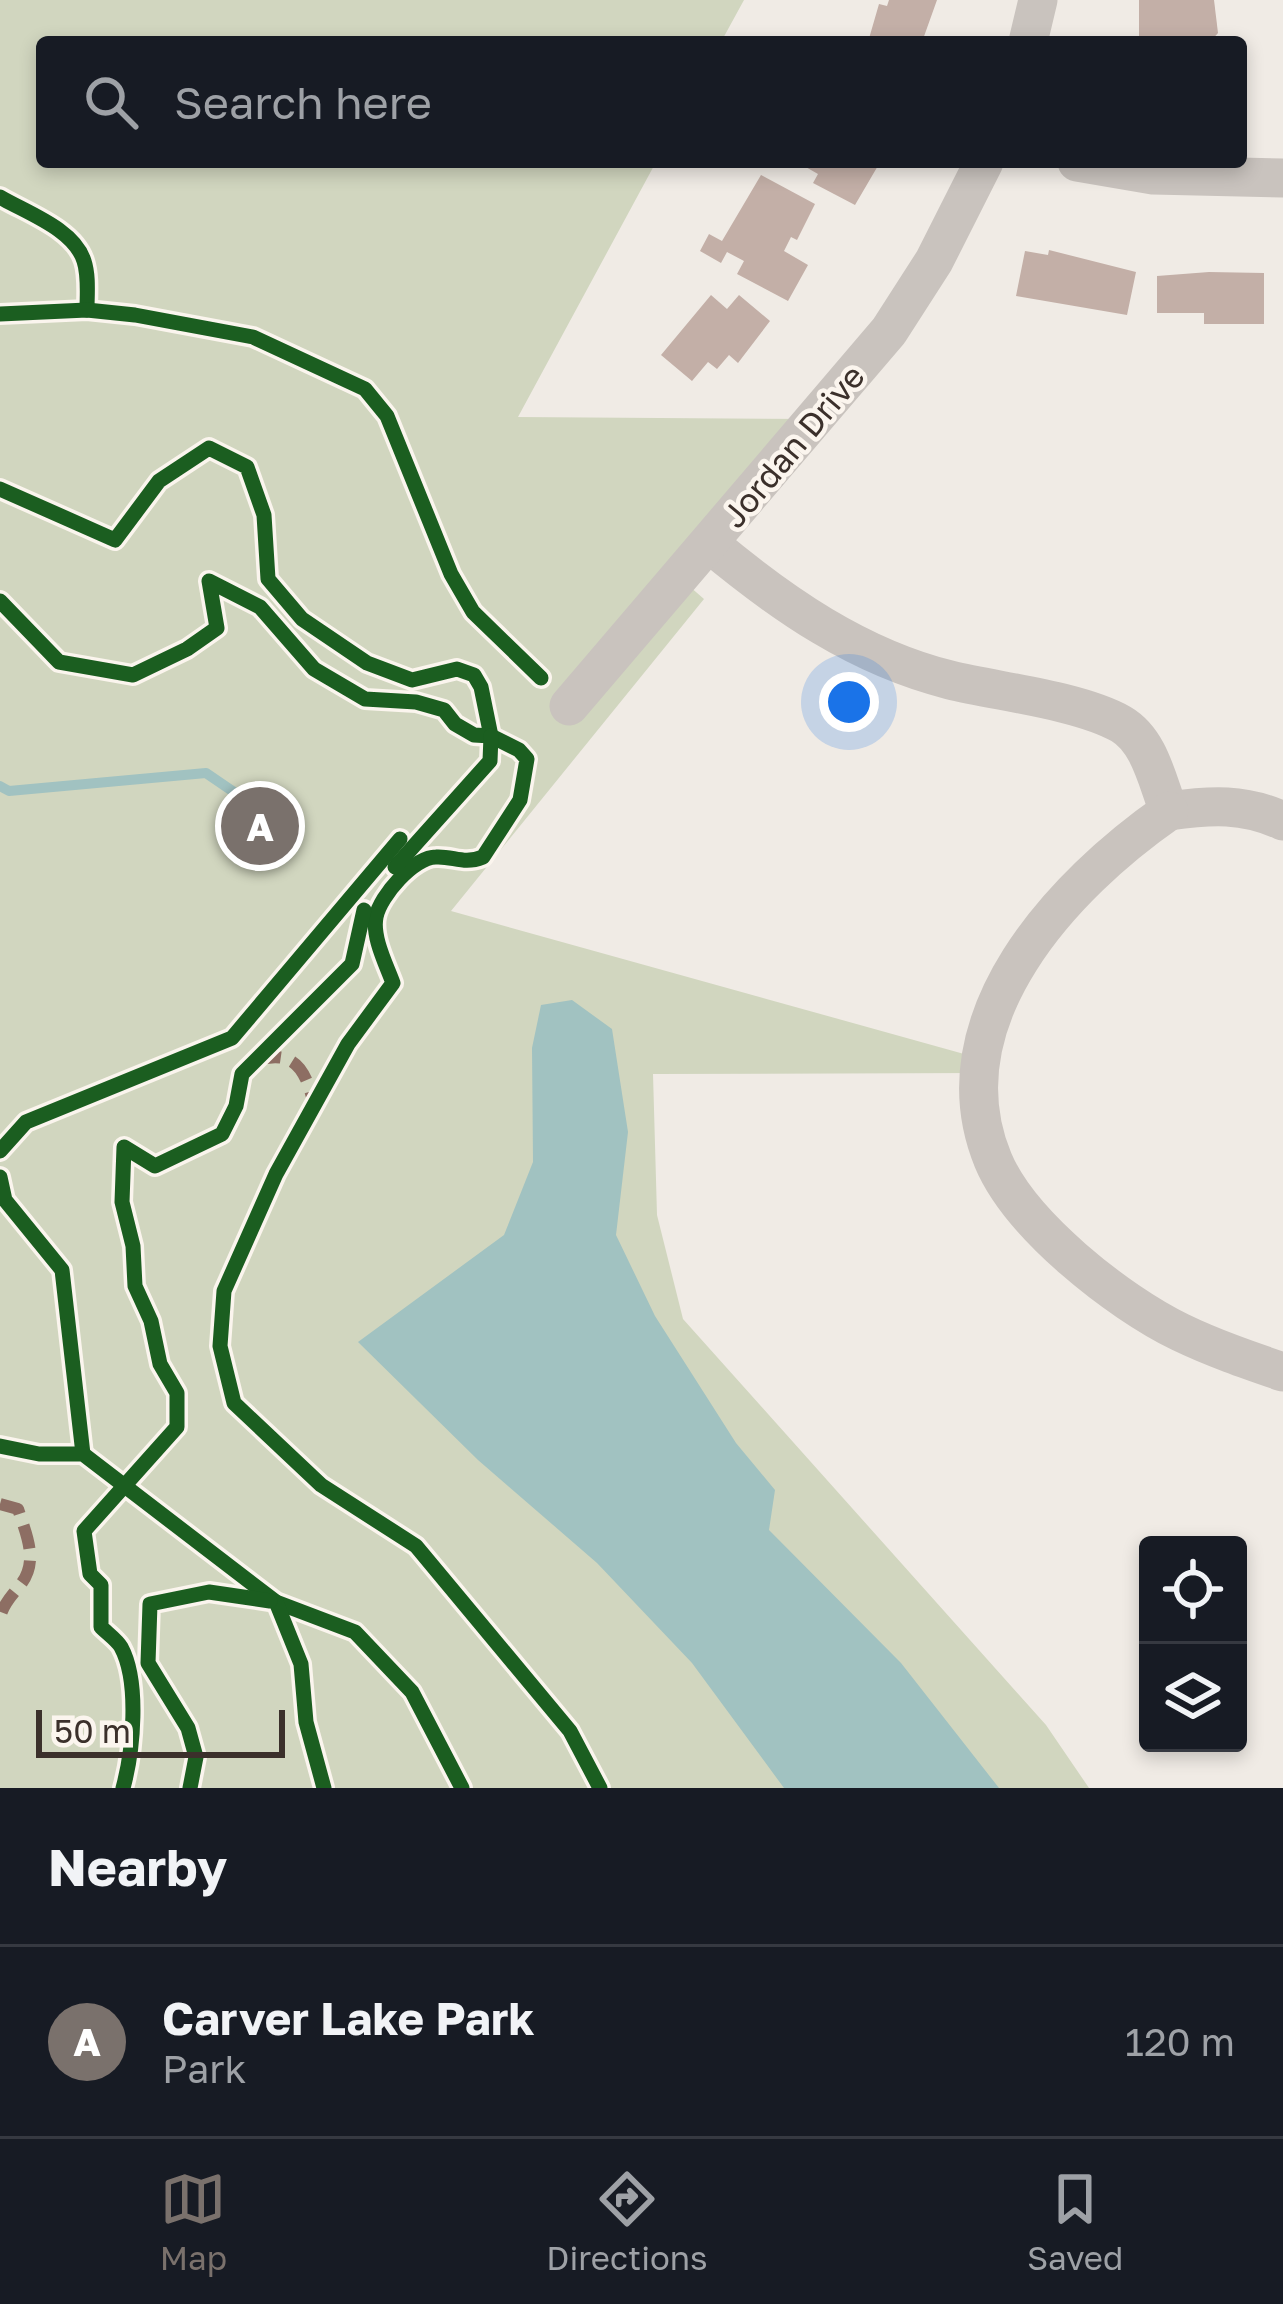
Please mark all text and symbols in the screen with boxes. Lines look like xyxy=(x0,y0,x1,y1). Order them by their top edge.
search box xyxy=(36,36,1247,168)
icon: search xyxy=(78,69,144,135)
text: Search here xyxy=(174,75,432,129)
street label: Jordan Drive xyxy=(713,357,872,535)
your location xyxy=(819,672,879,732)
pin: A xyxy=(221,781,299,871)
map controls xyxy=(1139,1536,1247,1752)
button: locate xyxy=(1139,1536,1247,1644)
button: layers xyxy=(1139,1644,1247,1752)
scale bar xyxy=(36,1704,285,1757)
text: 50 m xyxy=(54,1711,131,1750)
text: Nearby xyxy=(48,1836,227,1897)
text: Carver Lake Park xyxy=(162,1991,535,2045)
text: A xyxy=(73,2018,101,2065)
text: 120 m xyxy=(1125,2018,1235,2065)
text: Park xyxy=(162,2045,246,2092)
tab: Map xyxy=(160,2166,227,2277)
tab: Directions xyxy=(546,2166,708,2277)
tab: Saved xyxy=(1027,2166,1123,2277)

